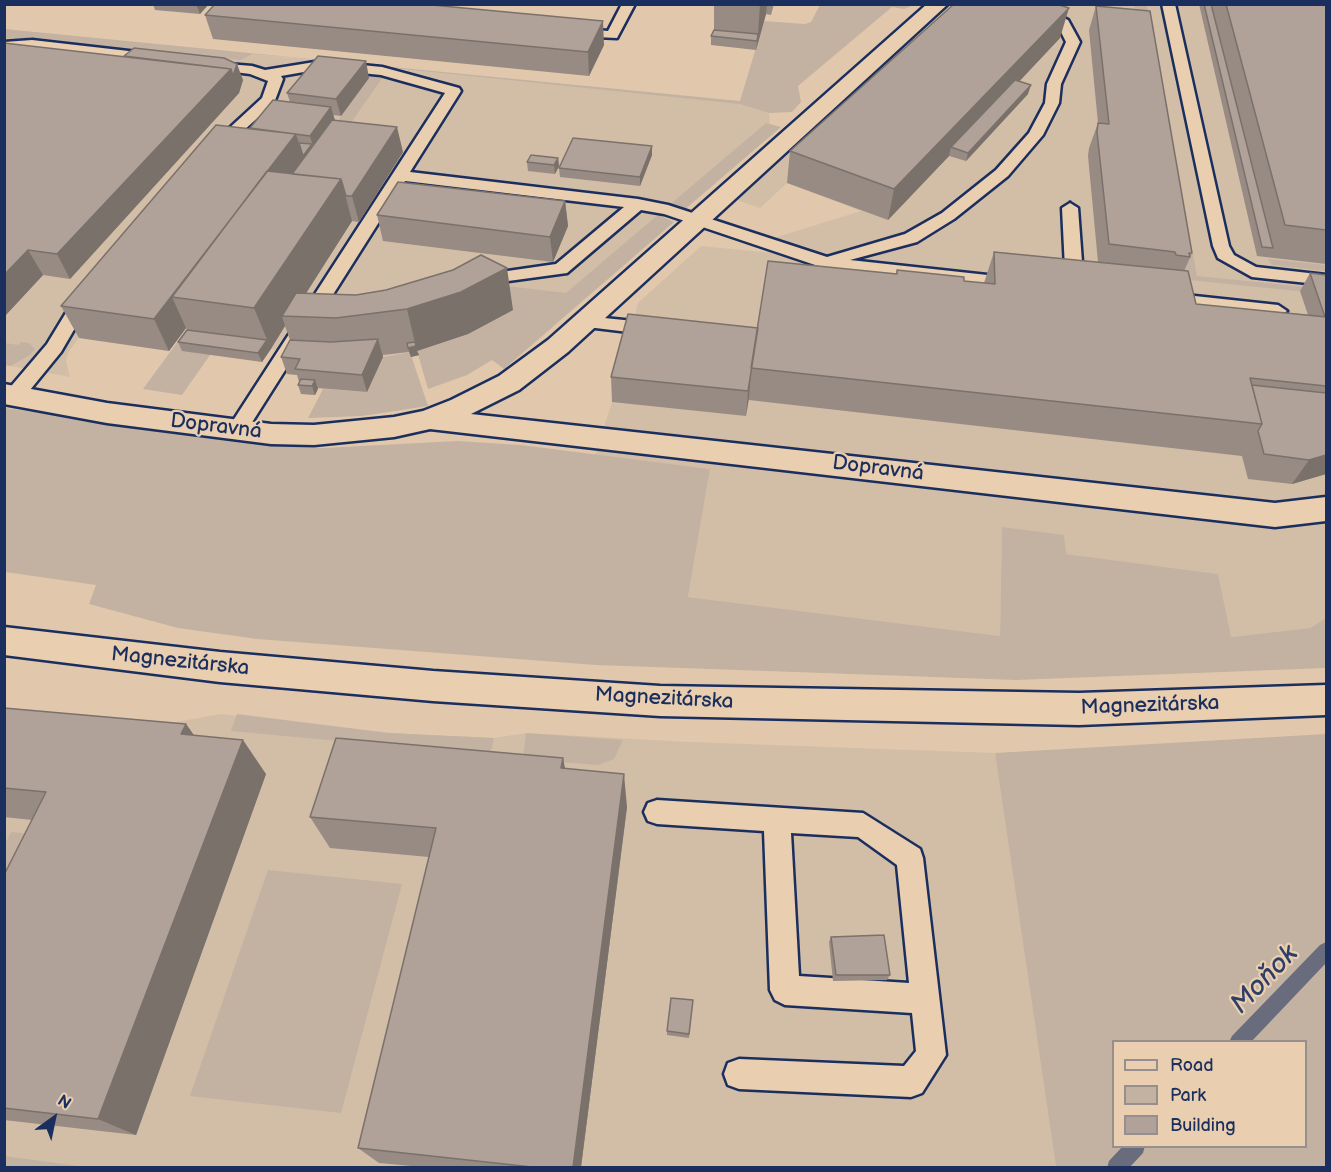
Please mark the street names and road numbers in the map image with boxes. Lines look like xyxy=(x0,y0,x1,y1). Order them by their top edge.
street label: Dopravná xyxy=(169,409,263,445)
street label: Dopravná xyxy=(831,451,925,487)
street label: Magnezitárska xyxy=(110,642,250,682)
street label: Magnezitárska xyxy=(594,683,734,715)
street label: Magnezitárska xyxy=(1080,691,1220,721)

